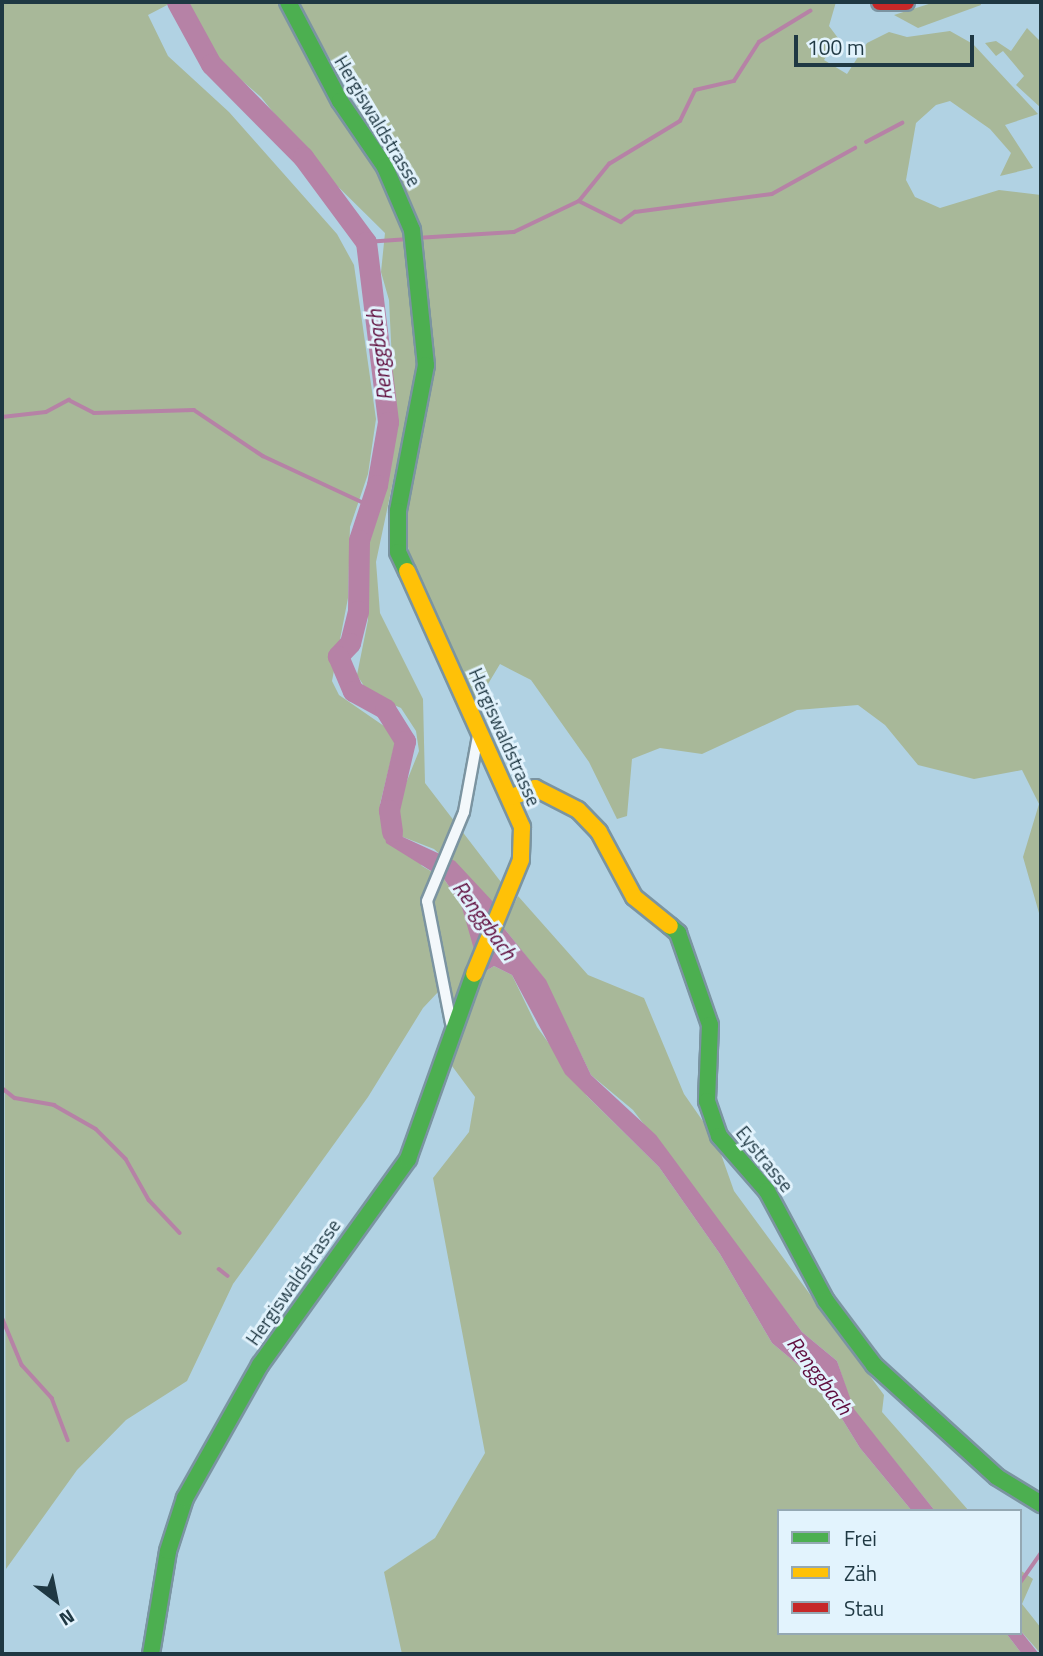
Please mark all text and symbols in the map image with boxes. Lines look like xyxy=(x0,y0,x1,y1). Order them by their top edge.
scale bar xyxy=(798,21,978,65)
text: 100 m xyxy=(807,31,864,63)
street label: Hergiswaldstrasse xyxy=(330,51,426,191)
water label: Renggbach xyxy=(361,308,397,402)
street label: Hergiswaldstrasse xyxy=(464,664,546,810)
water label: Renggbach xyxy=(448,876,522,964)
street label: Eystrasse xyxy=(732,1121,798,1197)
street label: Hergiswaldstrasse xyxy=(241,1215,345,1349)
water label: Renggbach xyxy=(782,1331,858,1419)
legend xyxy=(777,1509,1022,1635)
text: Frei xyxy=(844,1522,877,1554)
text: Zäh xyxy=(844,1557,877,1589)
north arrow xyxy=(21,1565,91,1635)
text: Stau xyxy=(844,1592,884,1624)
text: N xyxy=(54,1602,81,1634)

